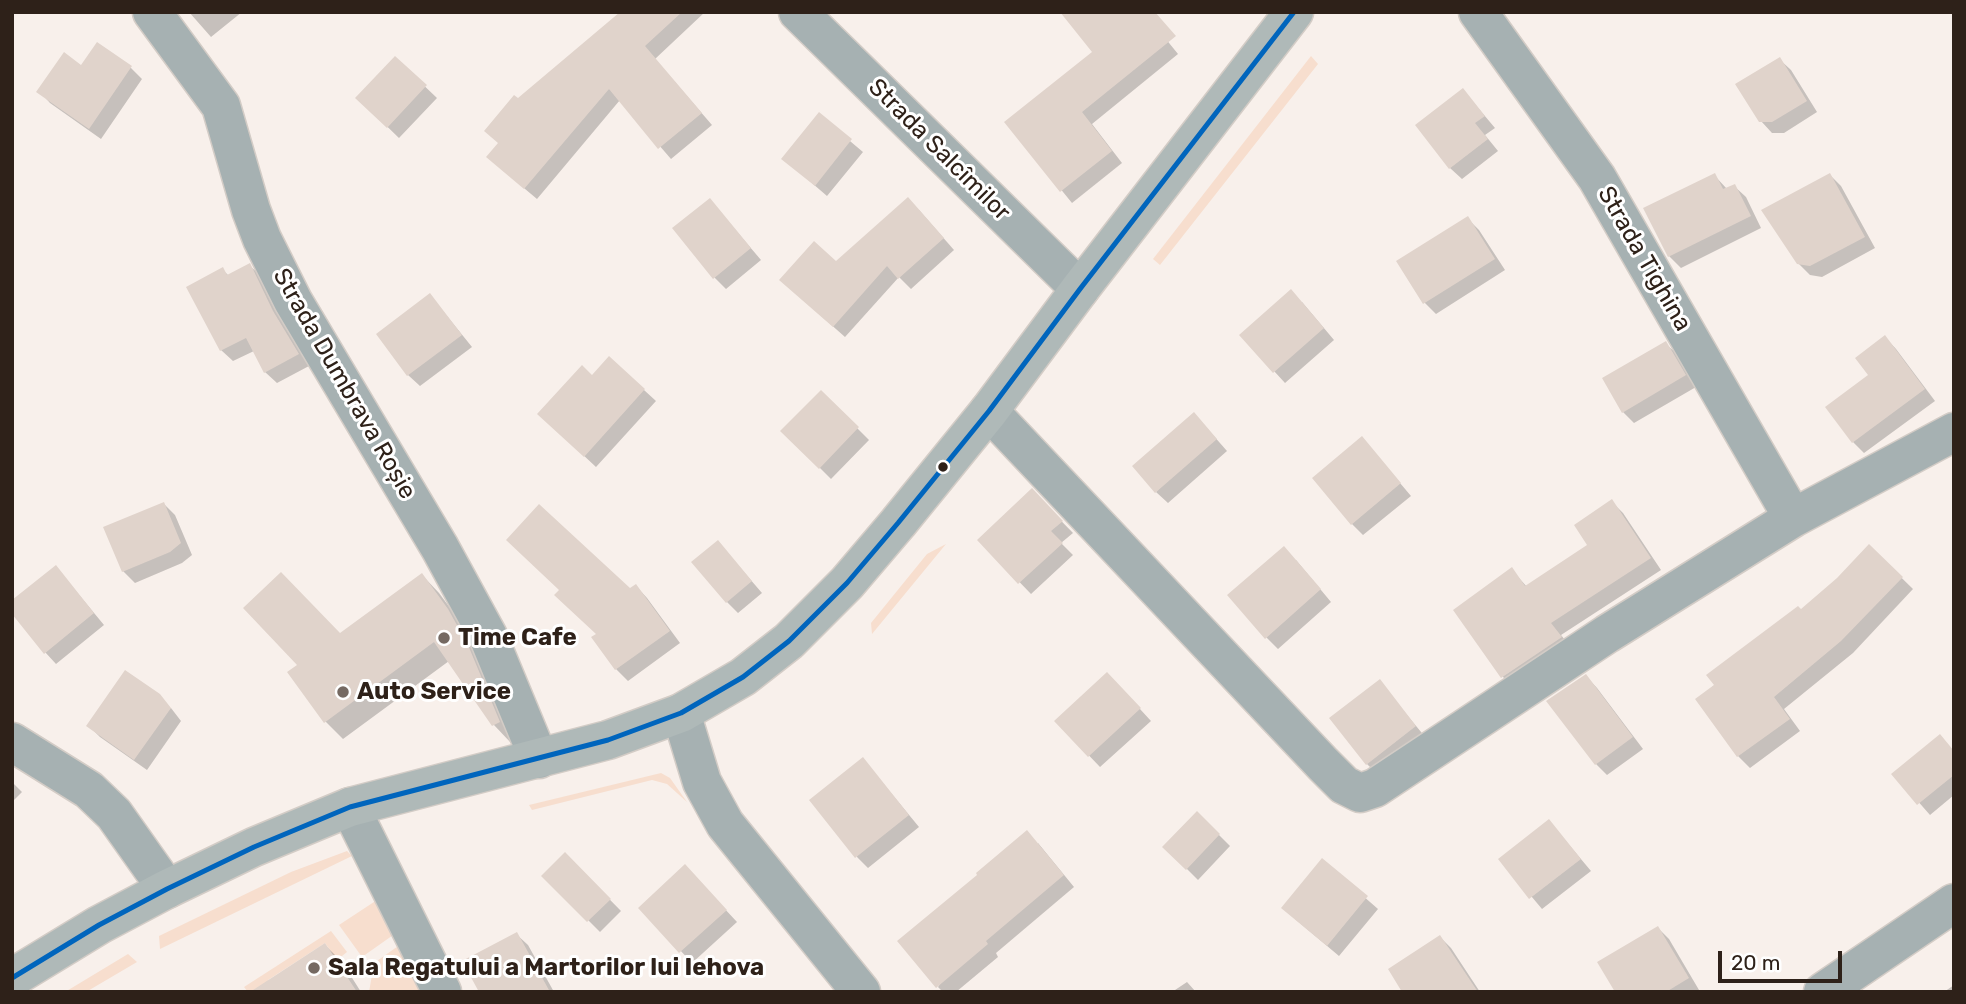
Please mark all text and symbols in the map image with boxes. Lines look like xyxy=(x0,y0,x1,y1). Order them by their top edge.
street label: Strada Salcîmilor xyxy=(862,73,1016,227)
street label: Strada Tighina xyxy=(1591,182,1697,336)
street label: Strada Dumbrava Roșie xyxy=(266,264,422,504)
unlabelled marker xyxy=(936,460,950,474)
place label: Time Cafe xyxy=(458,624,577,652)
marker: Time Cafe xyxy=(436,630,452,646)
place label: Auto Service xyxy=(357,678,511,706)
marker: Auto Service xyxy=(335,684,351,700)
scale bar xyxy=(1721,937,1845,981)
text: 20 m xyxy=(1731,950,1780,975)
place label: Sala Regatului a Martorilor lui Iehova xyxy=(328,954,764,982)
marker: Sala Regatului a Martorilor lui Iehova xyxy=(306,960,322,976)

